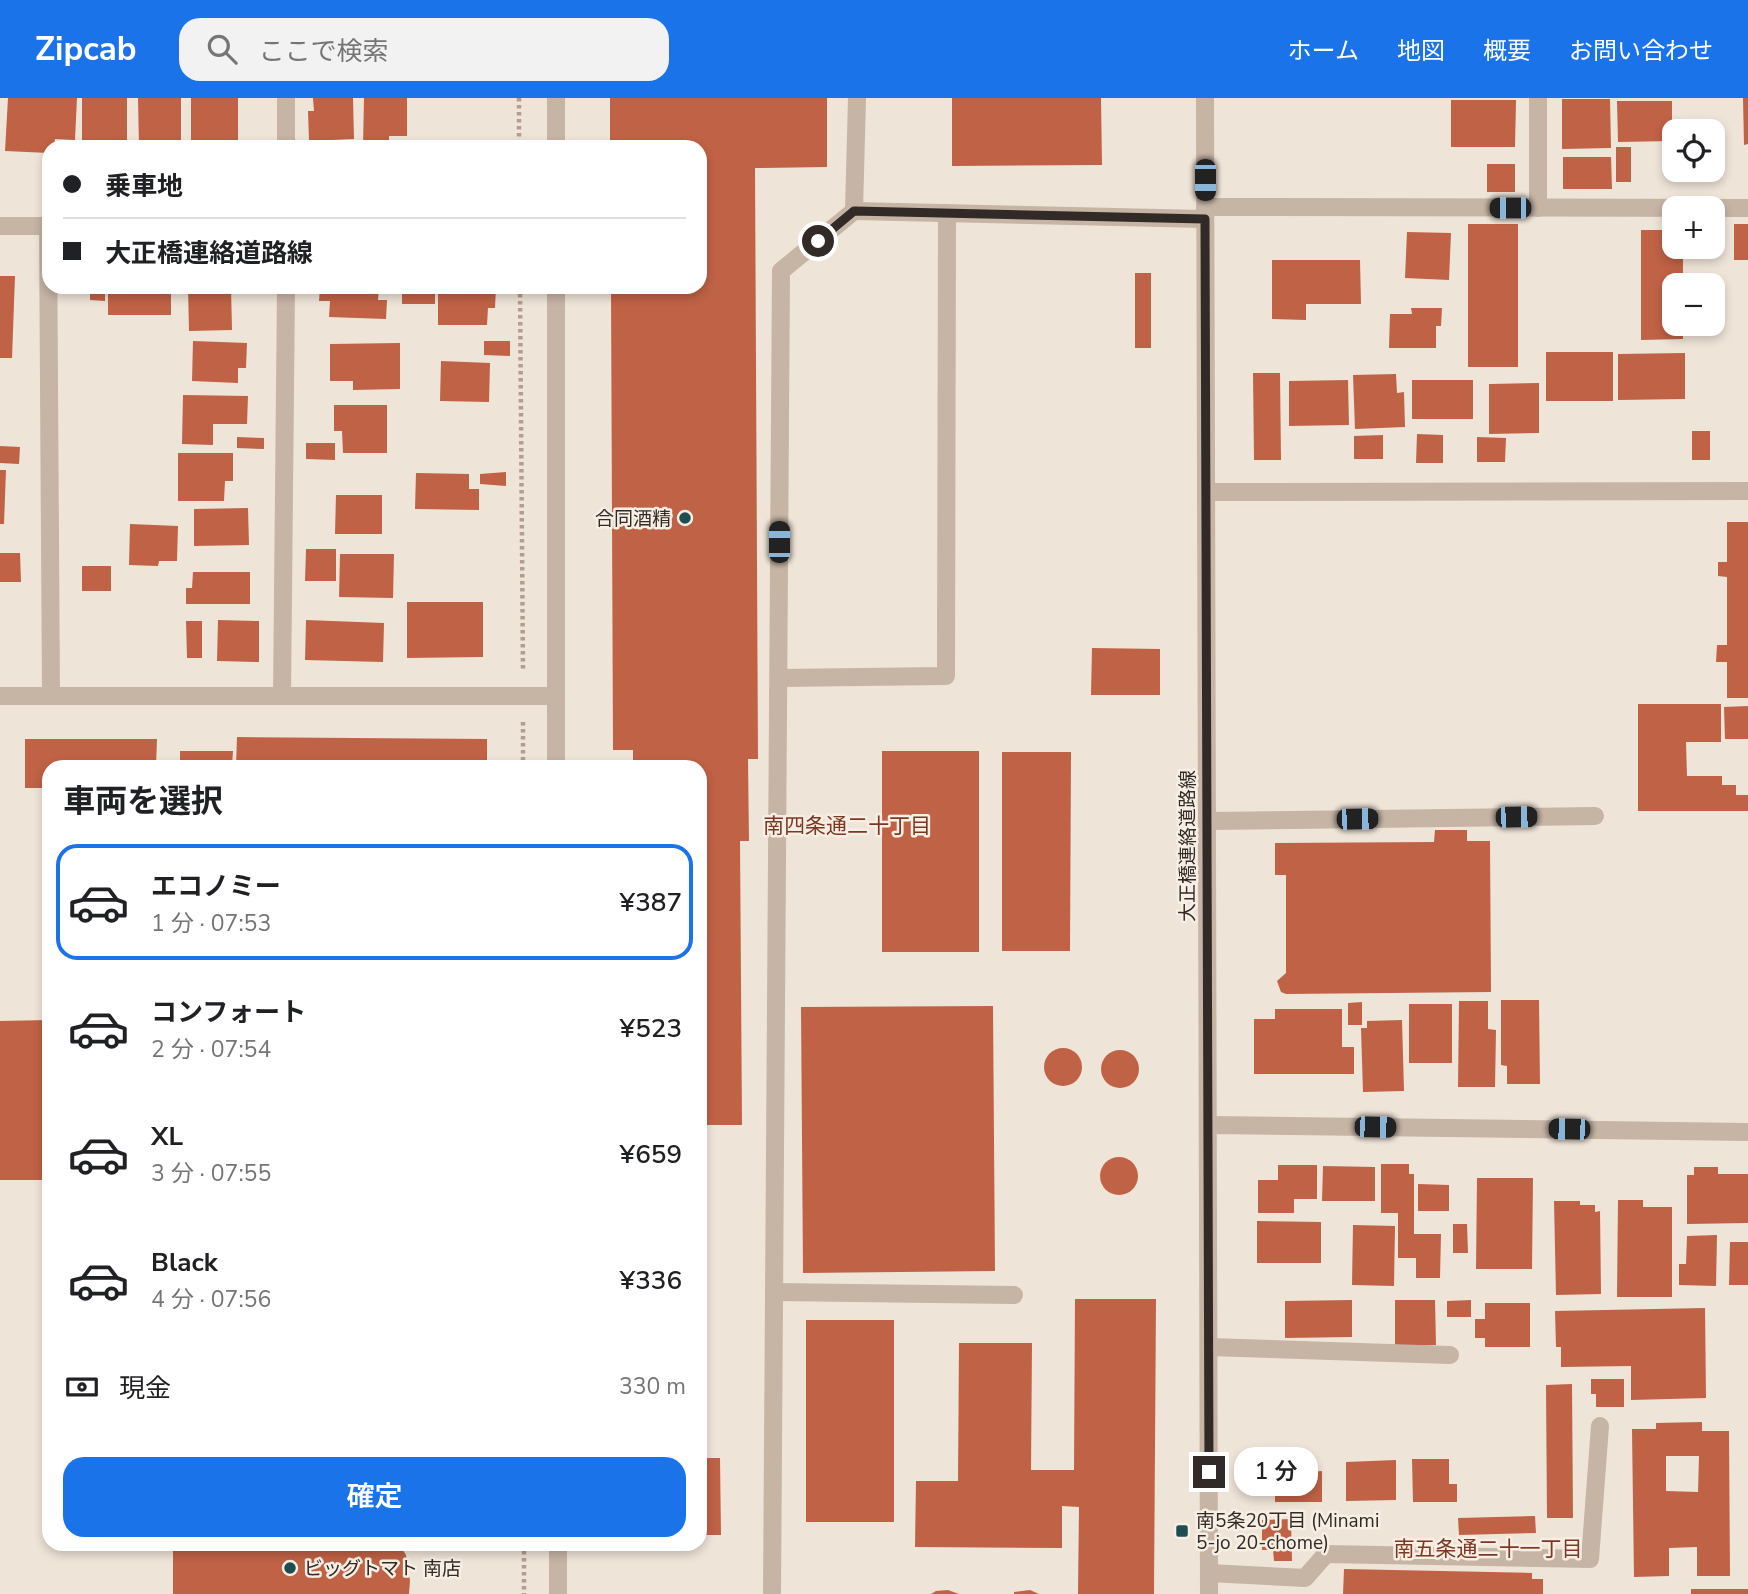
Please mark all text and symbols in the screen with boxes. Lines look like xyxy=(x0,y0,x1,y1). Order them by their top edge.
search box xyxy=(179,18,669,81)
text: Zipcab xyxy=(35,27,137,72)
icon: search xyxy=(203,30,241,68)
text: ここで検索 xyxy=(259,34,389,69)
text: ホーム xyxy=(1288,35,1359,67)
text: 地図 xyxy=(1397,35,1445,67)
text: 概要 xyxy=(1483,35,1531,67)
text: お問い合わせ xyxy=(1569,35,1713,67)
map controls xyxy=(1662,119,1725,336)
button: locate xyxy=(1662,119,1725,182)
car xyxy=(1195,159,1216,201)
text: 乗車地 xyxy=(105,169,183,204)
button: + xyxy=(1662,196,1725,259)
car xyxy=(1490,198,1532,219)
route start xyxy=(802,225,834,257)
text: 大正橋連絡道路線 xyxy=(105,236,313,271)
button: − xyxy=(1662,273,1725,336)
place label: 合同酒精 xyxy=(595,506,671,532)
marker: 合同酒精 xyxy=(677,510,693,526)
car xyxy=(769,521,790,563)
street label: 大正橋連絡道路線 xyxy=(1175,770,1201,922)
text: 車両を選択 xyxy=(63,780,223,823)
car xyxy=(1495,806,1538,828)
car xyxy=(1336,808,1379,830)
district label: 南四条通二十丁目 xyxy=(763,812,931,840)
text: エコノミー xyxy=(151,869,281,904)
icon: car xyxy=(67,871,130,934)
text: ¥387 xyxy=(620,885,682,920)
text: 1 分 · 07:53 xyxy=(151,908,271,939)
text: コンフォート xyxy=(151,995,306,1030)
icon: car xyxy=(67,997,130,1060)
text: ¥523 xyxy=(620,1011,682,1046)
text: 2 分 · 07:54 xyxy=(151,1034,271,1065)
car xyxy=(1354,1116,1397,1138)
car xyxy=(1548,1118,1591,1140)
text: XL xyxy=(151,1119,183,1154)
icon: car xyxy=(67,1123,130,1186)
text: ¥659 xyxy=(620,1137,682,1172)
text: 3 分 · 07:55 xyxy=(151,1158,271,1189)
text: Black xyxy=(151,1245,218,1280)
icon: car xyxy=(67,1249,130,1312)
text: ¥336 xyxy=(620,1263,682,1298)
text: 4 分 · 07:56 xyxy=(151,1284,271,1315)
icon: cash xyxy=(63,1368,101,1406)
text: 現金 xyxy=(119,1371,171,1406)
text: 330 m xyxy=(619,1371,686,1402)
callout: 1 分 xyxy=(1234,1448,1318,1496)
route end xyxy=(1193,1456,1225,1488)
text: 1 分 xyxy=(1255,1456,1297,1487)
button: 確定 xyxy=(63,1457,686,1537)
place label: 南5条20丁目 (Minami 5-jo 20-chome) xyxy=(1196,1508,1379,1556)
marker: 南5条20丁目 (Minami 5-jo 20-chome) xyxy=(1174,1523,1190,1539)
district label: 南五条通二十一丁目 xyxy=(1394,1535,1583,1563)
place label: ビッグトマト 南店 xyxy=(304,1556,461,1582)
marker: ビッグトマト 南店 xyxy=(282,1560,298,1576)

